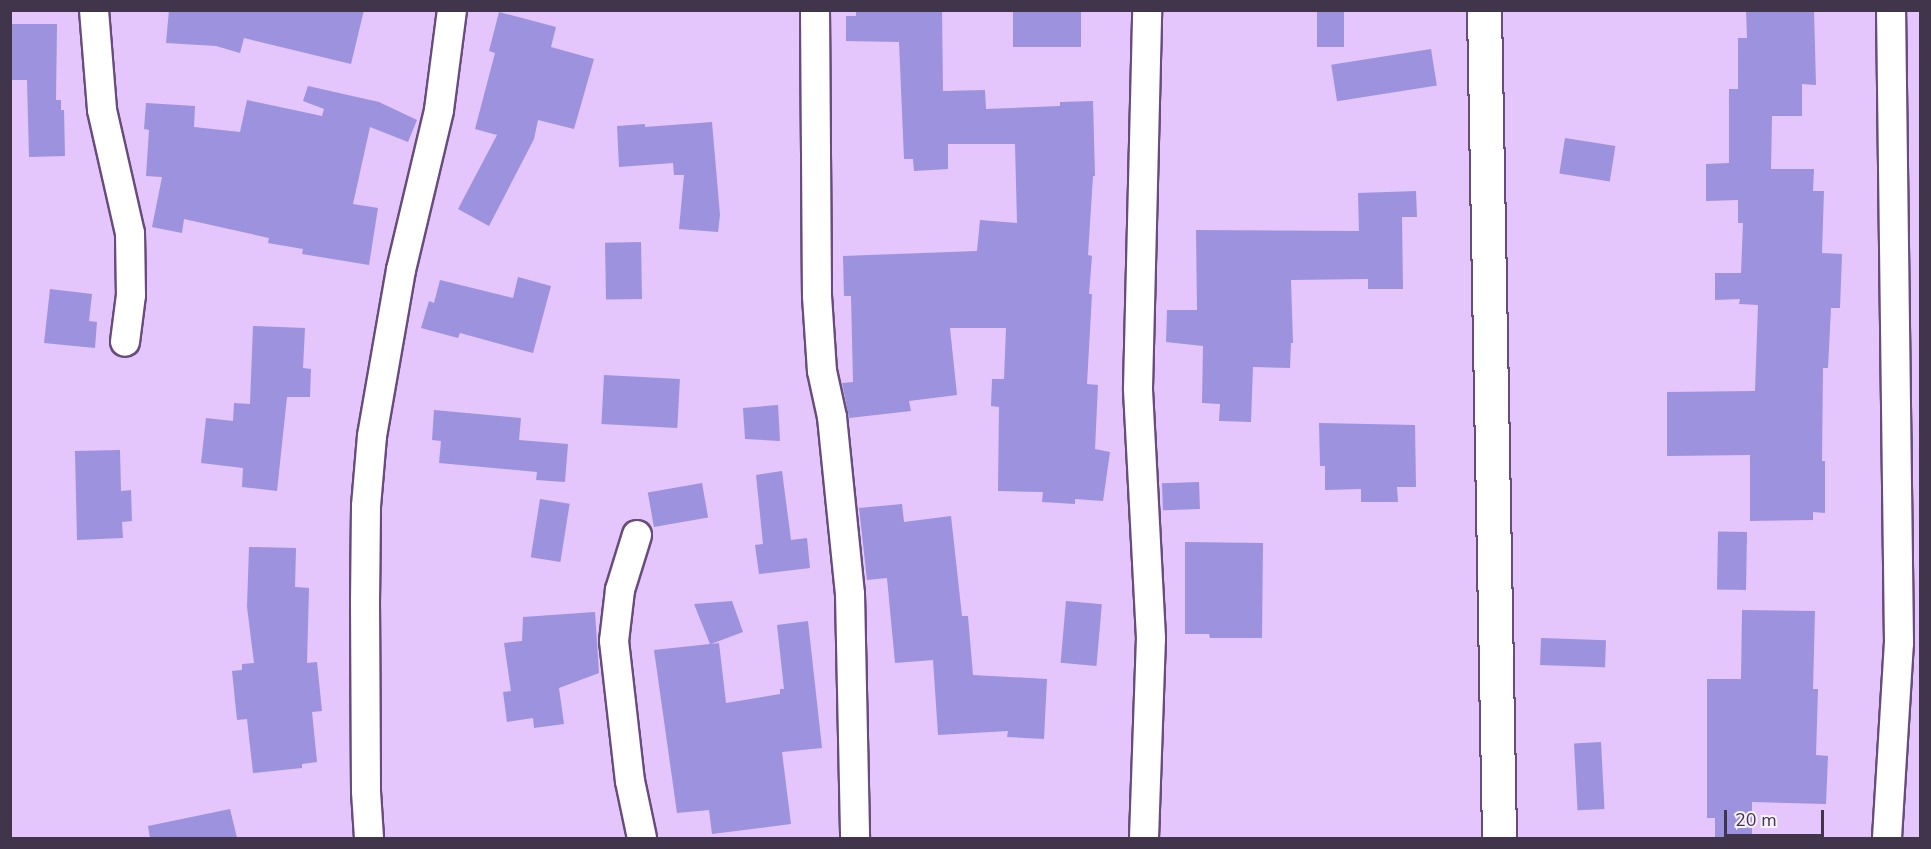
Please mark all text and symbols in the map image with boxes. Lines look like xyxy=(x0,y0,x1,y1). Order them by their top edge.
scale bar xyxy=(1727,798,1828,836)
text: 20 m xyxy=(1735,808,1777,832)

